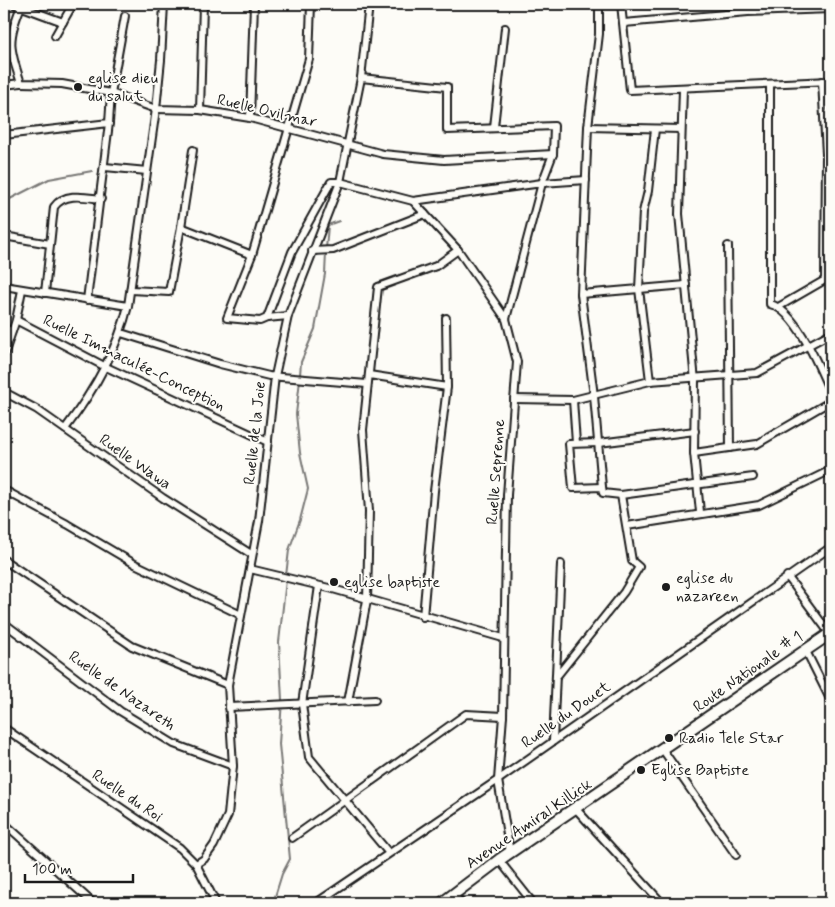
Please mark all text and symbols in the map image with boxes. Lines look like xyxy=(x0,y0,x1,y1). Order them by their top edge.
place label: eglise dieu du salut xyxy=(88,68,158,107)
marker: eglise dieu du salut xyxy=(72,81,84,93)
street label: Ruelle Ovilmar xyxy=(215,89,319,133)
street label: Ruelle Immaculée-Conception xyxy=(39,310,229,416)
street label: Ruelle de la Joie xyxy=(239,380,271,486)
street label: Ruelle Seprenne xyxy=(482,418,510,525)
street label: Ruelle Wawa xyxy=(95,429,175,495)
place label: eglise du nazareen xyxy=(676,568,739,607)
place label: eglise baptiste xyxy=(344,572,440,593)
marker: eglise baptiste xyxy=(328,576,340,588)
marker: eglise du nazareen xyxy=(660,581,672,593)
street label: Route Nationale # 1 xyxy=(689,626,807,718)
street label: Ruelle de Nazareth xyxy=(64,646,180,736)
street label: Ruelle du Douet xyxy=(517,676,615,753)
place label: Radio Tele Star xyxy=(679,728,784,749)
marker: Radio Tele Star xyxy=(663,732,675,744)
place label: Eglise Baptiste xyxy=(651,760,749,781)
marker: Eglise Baptiste xyxy=(635,764,647,776)
street label: Ruelle du Roi xyxy=(88,765,167,827)
street label: Avenue Amiral Killick xyxy=(462,774,596,874)
scale bar xyxy=(25,852,132,884)
text: 100 m xyxy=(32,860,72,880)

